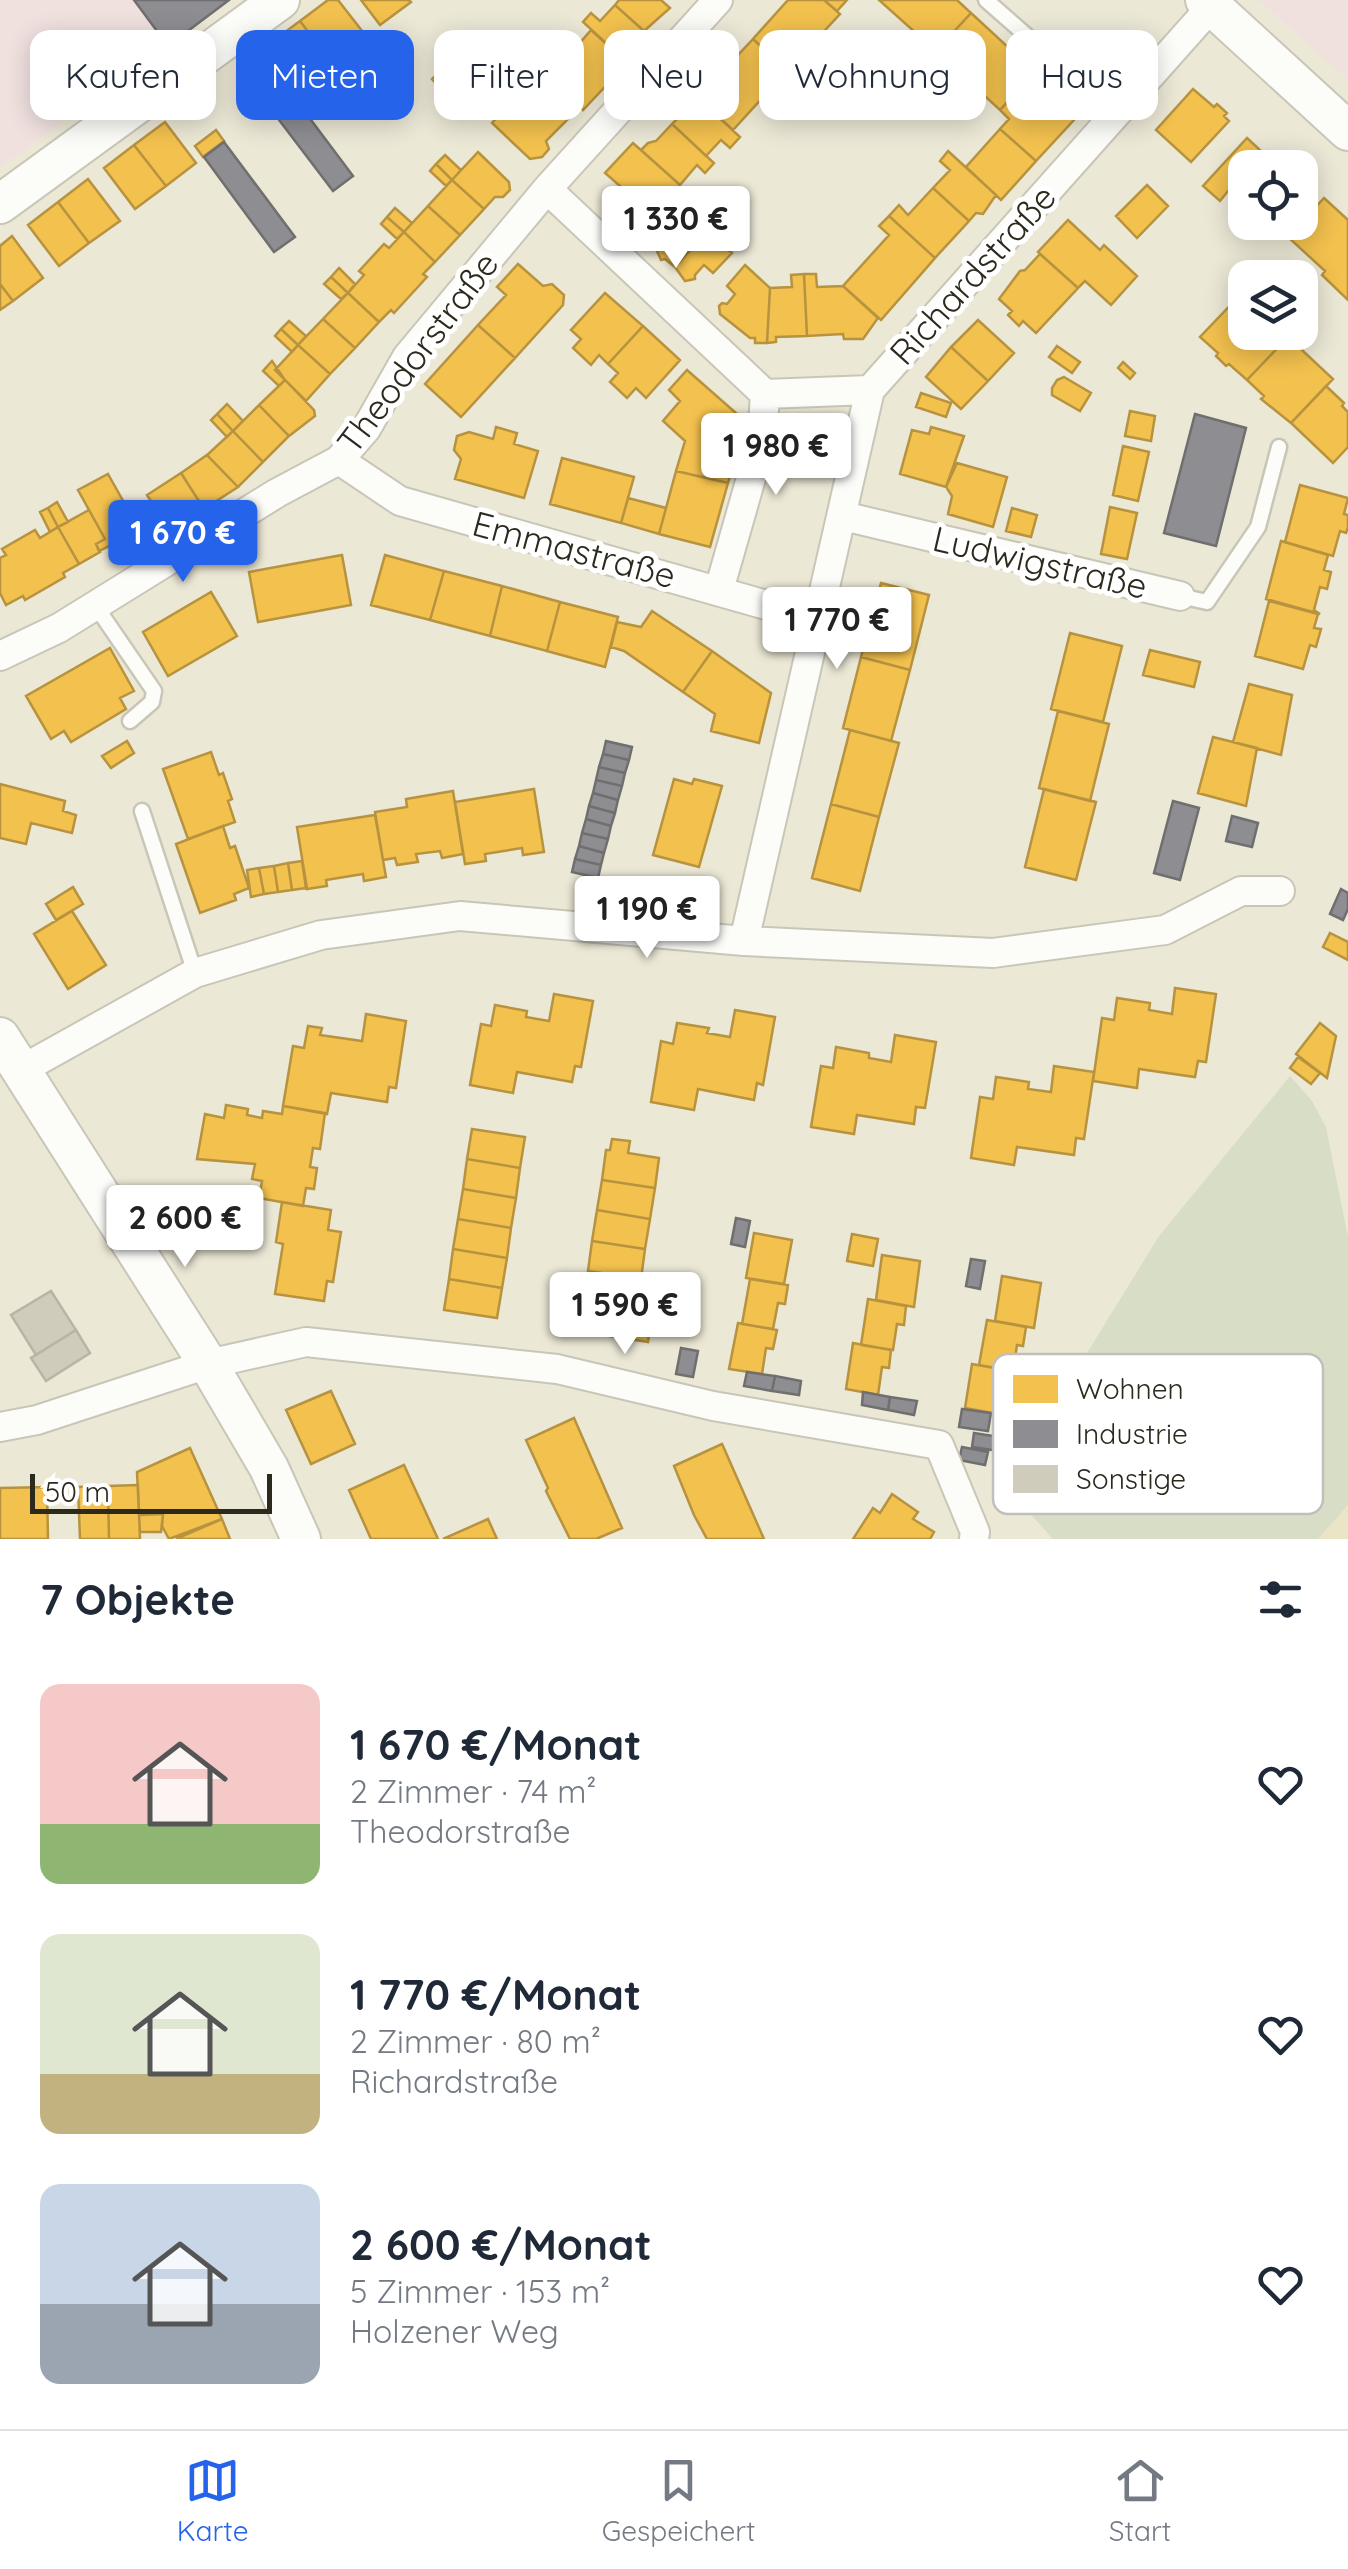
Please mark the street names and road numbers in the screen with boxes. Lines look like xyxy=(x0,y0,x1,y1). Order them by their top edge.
street label: Richardstraße xyxy=(880,175,1065,374)
street label: Theodorstraße xyxy=(327,243,507,462)
street label: Emmastraße xyxy=(468,501,681,597)
street label: Ludwigstraße xyxy=(929,516,1152,608)

